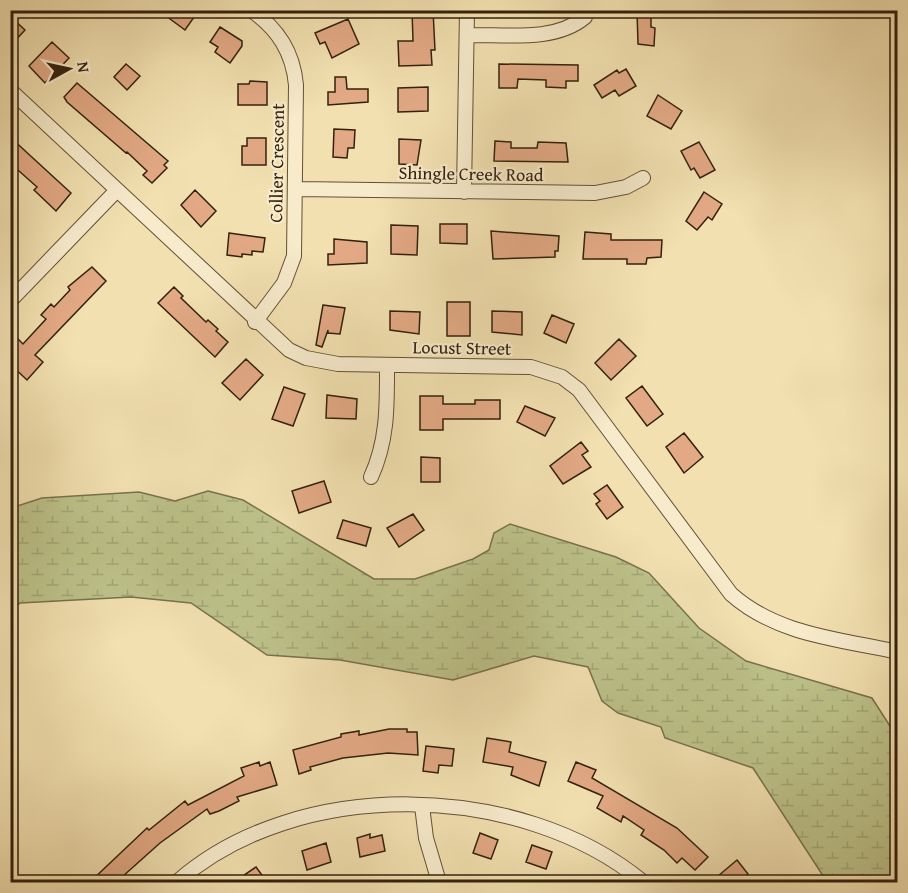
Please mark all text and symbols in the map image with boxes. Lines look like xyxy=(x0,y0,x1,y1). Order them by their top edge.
north arrow xyxy=(39,39,99,99)
text: N xyxy=(71,60,97,74)
street label: Collier Crescent xyxy=(262,102,291,223)
street label: Shingle Creek Road xyxy=(398,159,544,188)
street label: Locust Street xyxy=(412,333,512,362)

